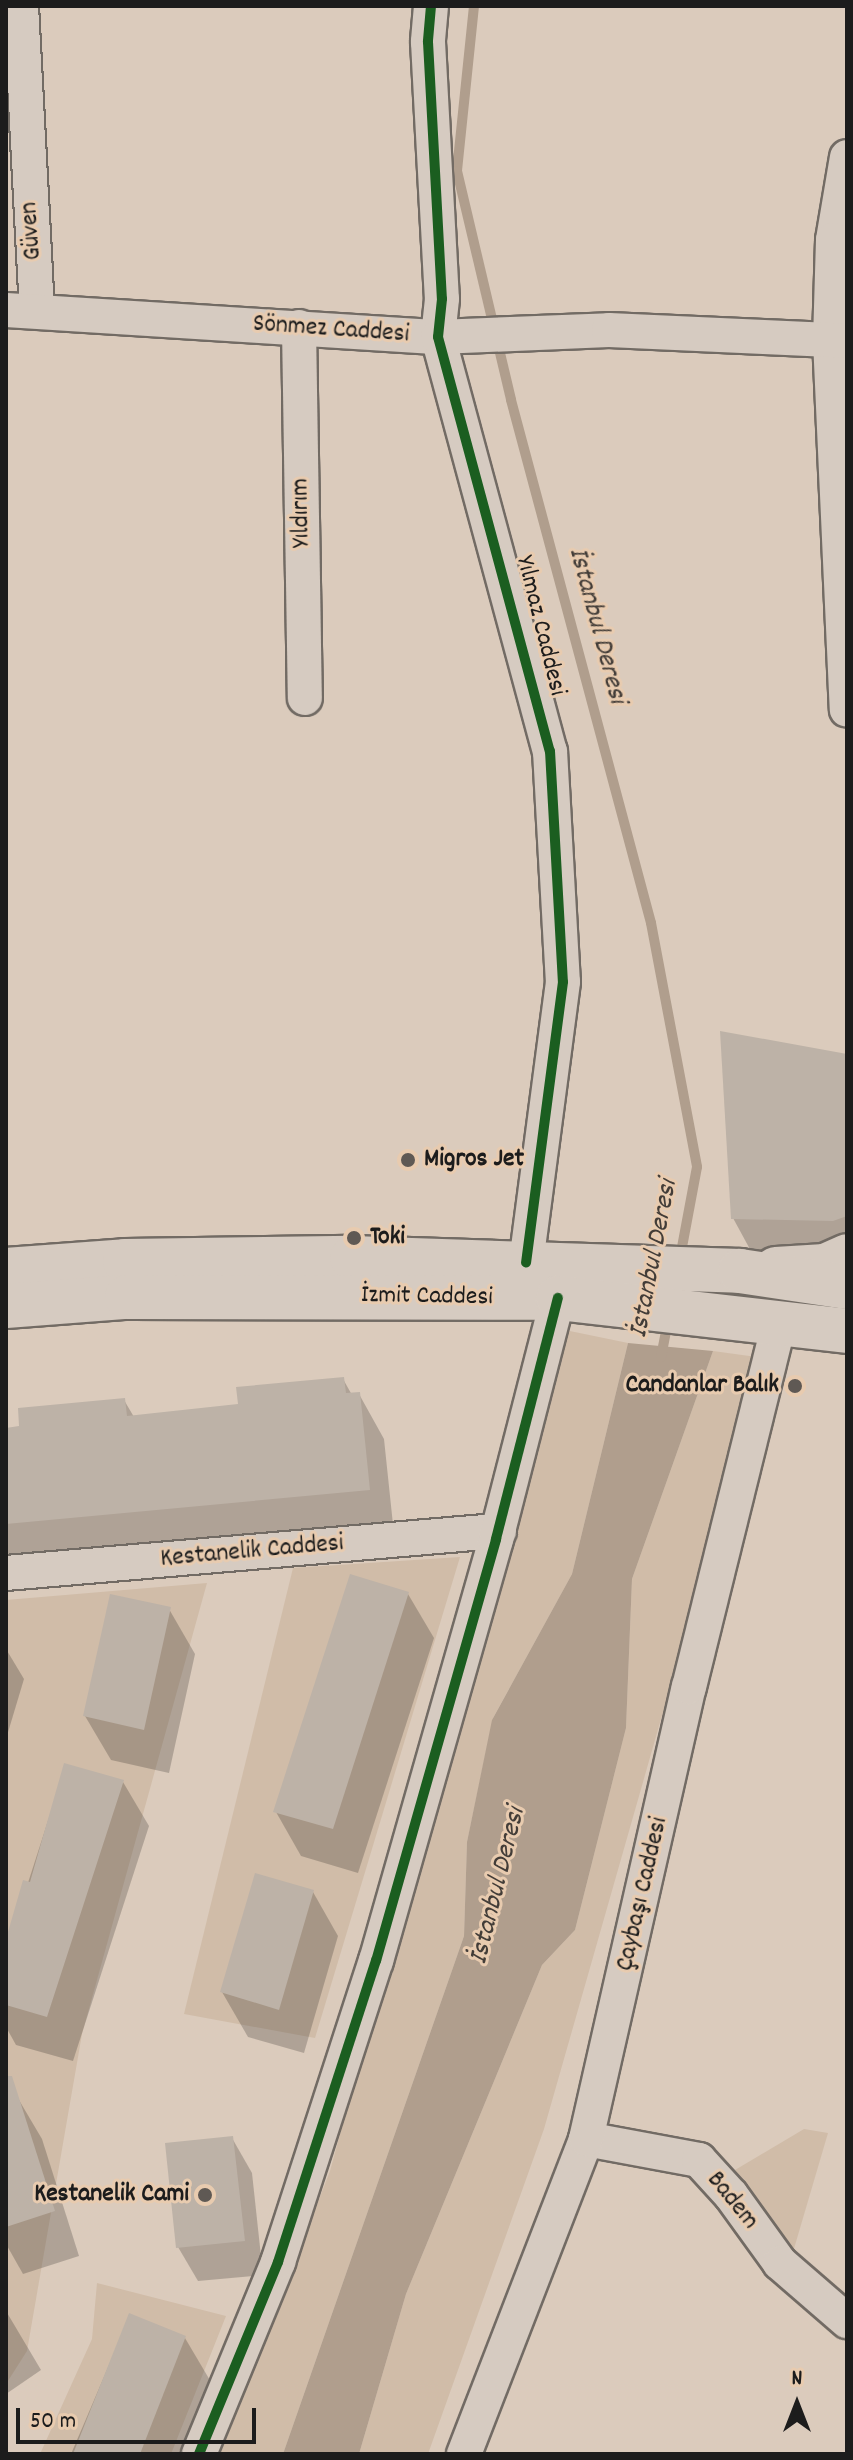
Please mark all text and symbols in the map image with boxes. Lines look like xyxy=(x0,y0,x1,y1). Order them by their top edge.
street label: Güven xyxy=(14,201,50,261)
street label: Sönmez Caddesi xyxy=(252,309,410,351)
street label: Yıldırım xyxy=(286,478,318,548)
water label: İstanbul Deresi xyxy=(559,545,633,707)
street label: Yılmaz Caddesi xyxy=(508,553,572,699)
place label: Migros Jet xyxy=(424,1144,524,1176)
marker: Migros Jet xyxy=(399,1151,417,1169)
water label: İstanbul Deresi xyxy=(623,1177,687,1341)
place label: Toki xyxy=(370,1222,405,1254)
marker: Toki xyxy=(345,1229,363,1247)
street label: İzmit Caddesi xyxy=(361,1280,493,1314)
place label: Candanlar Balık xyxy=(625,1370,779,1402)
marker: Candanlar Balık xyxy=(786,1377,804,1395)
street label: Kestanelik Caddesi xyxy=(159,1528,345,1576)
water label: İstanbul Deresi xyxy=(463,1804,535,1968)
street label: Çaybaşı Caddesi xyxy=(610,1814,676,1974)
street label: Badem xyxy=(699,2166,765,2236)
place label: Kestanelik Cami xyxy=(34,2179,189,2211)
marker: Kestanelik Cami xyxy=(196,2186,214,2204)
north arrow xyxy=(757,2364,837,2444)
text: N xyxy=(792,2364,802,2395)
scale bar xyxy=(20,2392,260,2442)
text: 50 m xyxy=(30,2405,76,2439)

